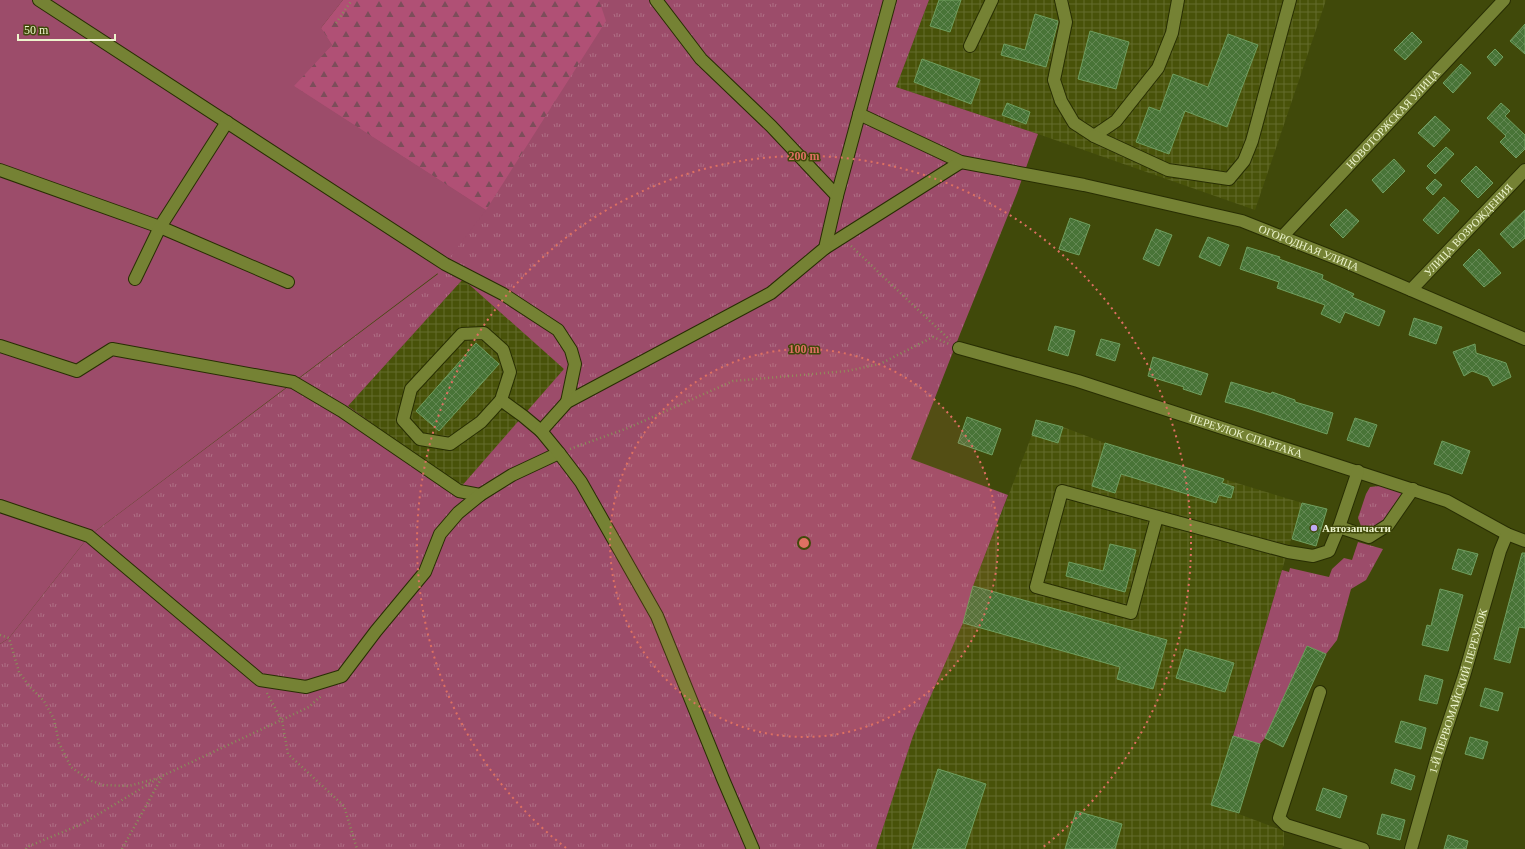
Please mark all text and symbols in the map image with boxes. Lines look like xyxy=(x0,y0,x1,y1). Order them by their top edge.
scale bar xyxy=(18,16,115,42)
text: 50 m xyxy=(24,23,49,37)
street label: НОВОТОРЖСКАЯ УЛИЦА xyxy=(1343,67,1442,171)
text: 200 m xyxy=(789,149,820,163)
street label: УЛИЦА ВОЗРОЖДЕНИЯ xyxy=(1422,181,1515,278)
street label: ОГОРОДНАЯ УЛИЦА xyxy=(1257,222,1361,273)
text: 100 m xyxy=(789,342,820,356)
street label: ПЕРЕУЛОК СПАРТАКА xyxy=(1188,412,1304,460)
place label: Автозапчасти xyxy=(1322,522,1391,534)
marker: Автозапчасти xyxy=(1309,523,1319,533)
centre of rings xyxy=(797,536,811,550)
street label: 1-Й ПЕРВОМАЙСКИЙ ПЕРЕУЛОК xyxy=(1427,606,1489,775)

